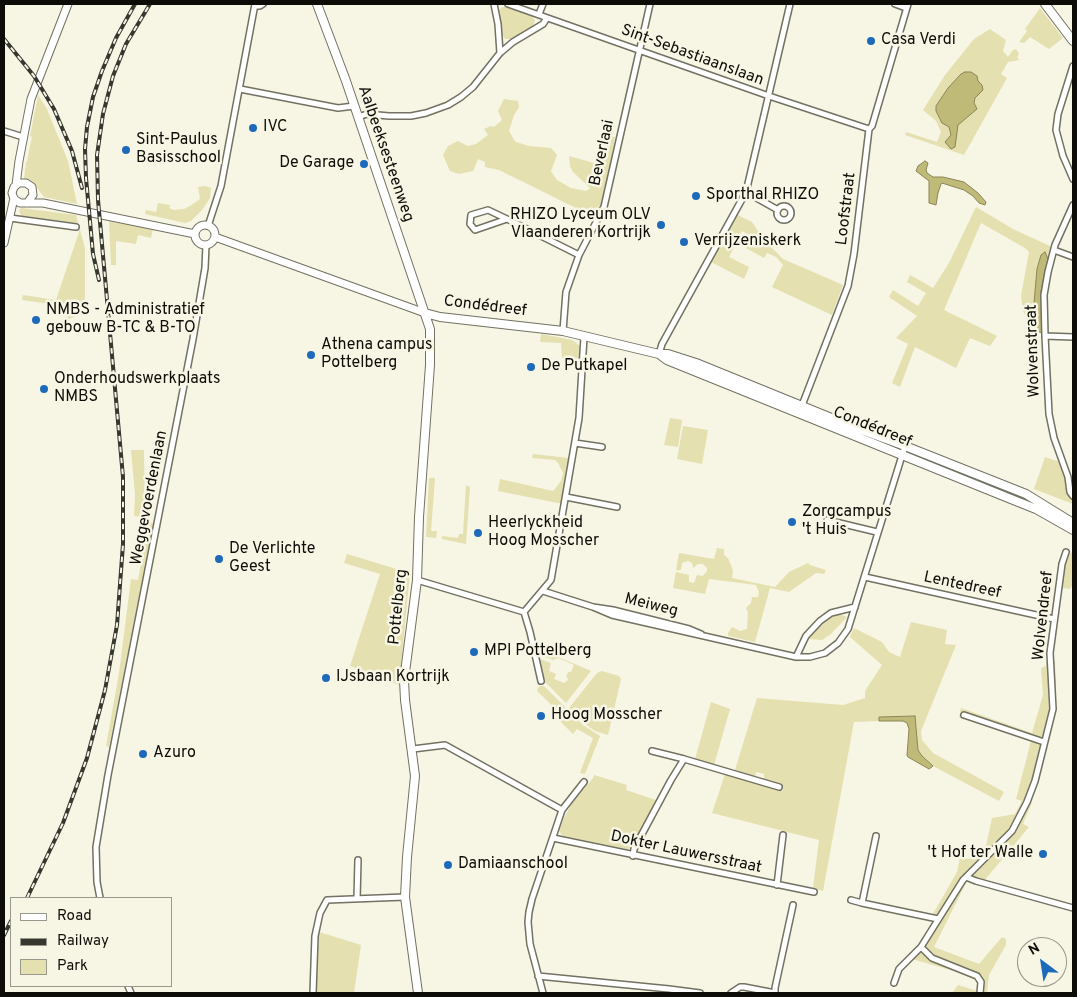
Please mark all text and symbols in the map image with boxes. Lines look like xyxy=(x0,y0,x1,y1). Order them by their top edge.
street label: Sint-Sebastiaanslaan xyxy=(618,21,766,91)
place label: Casa Verdi xyxy=(881,31,956,51)
marker: Casa Verdi xyxy=(865,35,877,47)
street label: Aalbeeksesteenweg xyxy=(353,83,417,225)
place label: IVC xyxy=(263,118,287,138)
street label: Beverlaai xyxy=(587,118,619,188)
marker: IVC xyxy=(247,122,259,134)
place label: Sint-Paulus Basisschool xyxy=(136,131,221,169)
marker: Sint-Paulus Basisschool xyxy=(120,144,132,156)
place label: De Garage xyxy=(279,154,354,174)
marker: De Garage xyxy=(358,158,370,170)
street label: Loofstraat xyxy=(833,171,861,247)
place label: Sporthal RHIZO xyxy=(706,186,819,206)
marker: Sporthal RHIZO xyxy=(690,190,702,202)
place label: RHIZO Lyceum OLV Vlaanderen Kortrijk xyxy=(510,206,651,244)
marker: RHIZO Lyceum OLV Vlaanderen Kortrijk xyxy=(655,219,667,231)
place label: Verrijzeniskerk xyxy=(694,232,801,252)
marker: Verrijzeniskerk xyxy=(678,236,690,248)
street label: Condédreef xyxy=(442,292,528,322)
place label: NMBS - Administratief gebouw B-TC & B-TO xyxy=(46,301,205,339)
street label: Wolvenstraat xyxy=(1023,304,1045,398)
marker: NMBS - Administratief gebouw B-TC & B-TO xyxy=(30,314,42,326)
place label: Athena campus Pottelberg xyxy=(321,336,432,374)
marker: Athena campus Pottelberg xyxy=(305,349,317,361)
place label: De Putkapel xyxy=(541,357,628,377)
marker: De Putkapel xyxy=(525,361,537,373)
place label: Onderhoudswerkplaats NMBS xyxy=(54,370,220,408)
marker: Onderhoudswerkplaats NMBS xyxy=(38,383,50,395)
street label: Condédreef xyxy=(830,403,914,453)
street label: Weggevoerdenlaan xyxy=(127,429,173,567)
place label: Zorgcampus 't Huis xyxy=(802,503,891,541)
place label: Heerlyckheid Hoog Mosscher xyxy=(488,514,599,552)
marker: Zorgcampus 't Huis xyxy=(786,516,798,528)
marker: Heerlyckheid Hoog Mosscher xyxy=(472,527,484,539)
place label: De Verlichte Geest xyxy=(229,540,315,578)
marker: De Verlichte Geest xyxy=(213,553,225,565)
street label: Pottelberg xyxy=(385,568,413,646)
street label: Lentedreef xyxy=(922,568,1002,604)
street label: Wolvendreef xyxy=(1030,570,1058,662)
street label: Meiweg xyxy=(622,590,680,622)
place label: MPI Pottelberg xyxy=(484,642,591,662)
marker: MPI Pottelberg xyxy=(468,646,480,658)
place label: IJsbaan Kortrijk xyxy=(336,668,450,688)
marker: IJsbaan Kortrijk xyxy=(320,672,332,684)
place label: Hoog Mosscher xyxy=(551,706,662,726)
marker: Hoog Mosscher xyxy=(535,710,547,722)
place label: Azuro xyxy=(153,744,196,764)
marker: Azuro xyxy=(137,748,149,760)
street label: Dokter Lauwersstraat xyxy=(609,828,763,878)
place label: 't Hof ter Walle xyxy=(928,844,1033,864)
marker: 't Hof ter Walle xyxy=(1037,848,1049,860)
place label: Damiaanschool xyxy=(458,855,568,875)
marker: Damiaanschool xyxy=(442,859,454,871)
legend xyxy=(10,897,172,987)
text: Road xyxy=(57,907,92,926)
text: Railway xyxy=(57,932,109,951)
north arrow xyxy=(1017,937,1067,987)
text: N xyxy=(1026,940,1043,959)
text: Park xyxy=(57,957,88,976)

